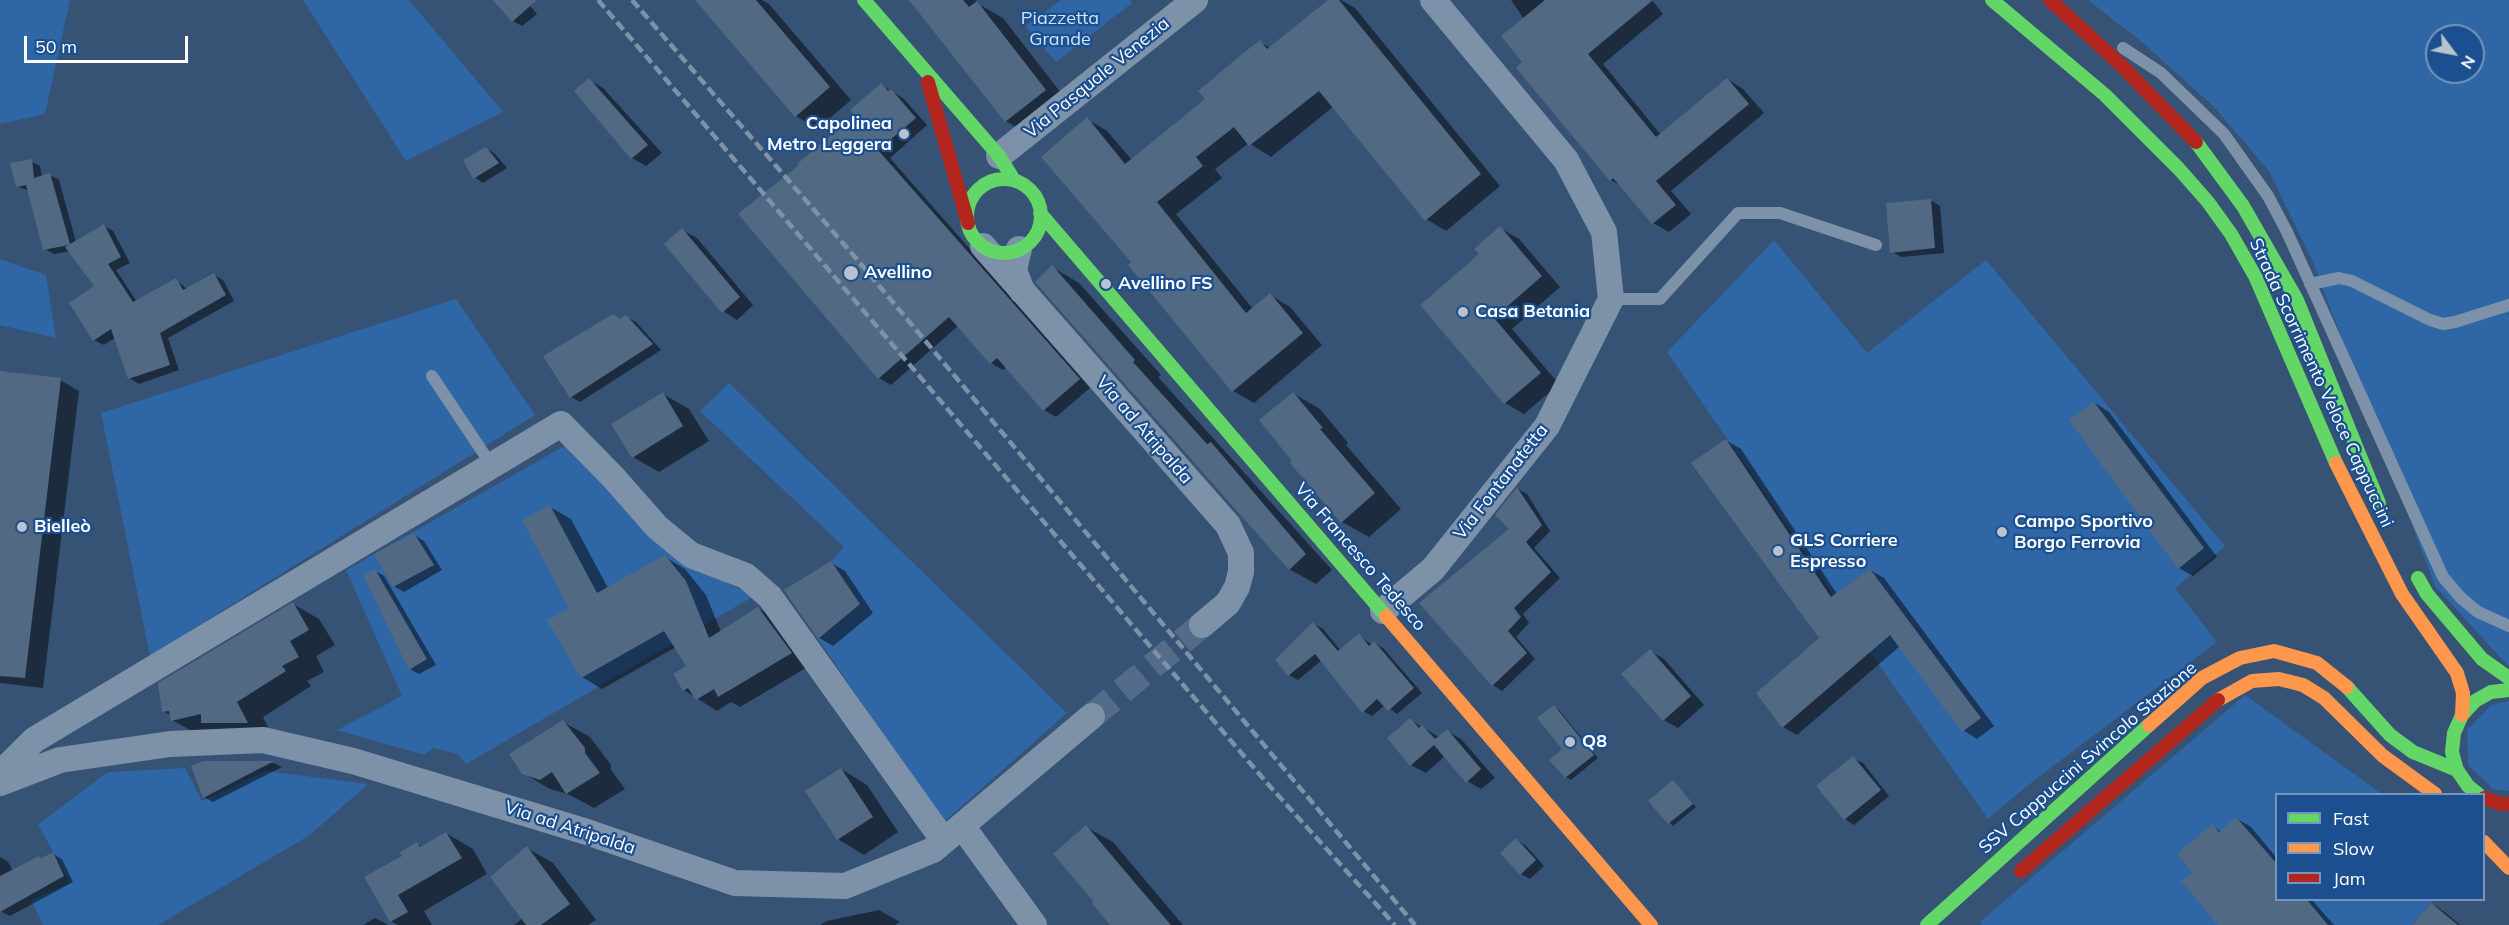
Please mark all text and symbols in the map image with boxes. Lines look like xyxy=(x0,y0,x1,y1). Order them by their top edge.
park label: Piazzetta Grande xyxy=(1021,8,1099,50)
street label: Via Pasquale Venezia xyxy=(1020,13,1174,143)
scale bar xyxy=(27,24,190,62)
north arrow xyxy=(2425,24,2485,84)
text: 50 m xyxy=(35,35,77,58)
text: N xyxy=(2457,52,2480,73)
place label: Capolinea Metro Leggera xyxy=(767,113,892,156)
marker: Capolinea Metro Leggera xyxy=(897,127,911,141)
street label: Strada Scorrimento Veloce Cappuccini xyxy=(2244,235,2398,531)
place label: Avellino xyxy=(864,262,932,284)
marker: Avellino xyxy=(842,264,860,282)
place label: Avellino FS xyxy=(1118,273,1213,295)
marker: Avellino FS xyxy=(1099,277,1113,291)
place label: Casa Betania xyxy=(1475,301,1590,323)
marker: Casa Betania xyxy=(1456,305,1470,319)
street label: Via ad Atripalda xyxy=(1091,371,1197,489)
street label: Via Fontanatetta xyxy=(1449,420,1553,544)
street label: Via Francesco Tedesco xyxy=(1290,479,1430,635)
place label: Campo Sportivo Borgo Ferrovia xyxy=(2014,511,2153,554)
place label: Bielleò xyxy=(34,516,91,538)
marker: Bielleò xyxy=(15,520,29,534)
marker: Campo Sportivo Borgo Ferrovia xyxy=(1995,525,2009,539)
place label: GLS Corriere Espresso xyxy=(1790,530,1898,572)
marker: GLS Corriere Espresso xyxy=(1771,544,1785,558)
street label: SSV Cappuccini Svincolo Stazione xyxy=(1974,657,2202,859)
place label: Q8 xyxy=(1582,731,1607,753)
marker: Q8 xyxy=(1563,735,1577,749)
legend xyxy=(2275,793,2485,901)
street label: Via ad Atripalda xyxy=(502,797,638,859)
text: Fast xyxy=(2333,807,2369,830)
text: Slow xyxy=(2333,837,2374,860)
text: Jam xyxy=(2333,867,2366,890)

